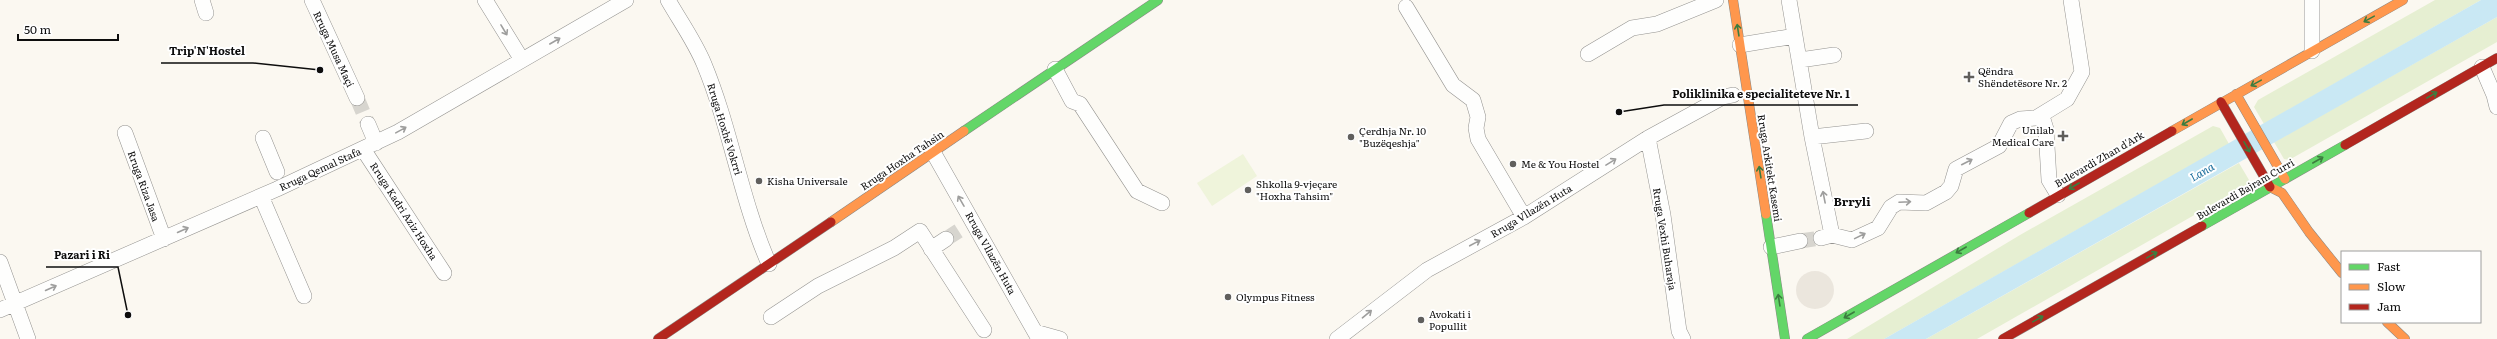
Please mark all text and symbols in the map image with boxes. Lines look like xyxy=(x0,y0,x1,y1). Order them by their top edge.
street label: Rruga Musa Maçi xyxy=(310,8,359,90)
scale bar xyxy=(18,16,118,42)
one-way arrow xyxy=(2363,16,2375,24)
text: 50 m xyxy=(24,20,51,38)
one-way arrow xyxy=(1734,23,1742,36)
one-way arrow xyxy=(500,24,508,36)
one-way arrow xyxy=(549,36,561,44)
callout: Trip'N'Hostel xyxy=(161,40,253,63)
text: Trip'N'Hostel xyxy=(169,42,245,58)
place label: Qëndra Shëndetësore Nr. 2 xyxy=(1978,63,2067,90)
marker: Qëndra Shëndetësore Nr. 2 xyxy=(1963,71,1975,83)
one-way arrow xyxy=(2250,80,2262,87)
street label: Rruga Hoxhë Vokrri xyxy=(704,81,747,177)
callout: Poliklinika e specialiteteve Nr. 1 xyxy=(1664,82,1858,105)
text: Poliklinika e specialiteteve Nr. 1 xyxy=(1672,85,1850,101)
one-way arrow xyxy=(2425,91,2437,99)
street label: Rruga Arkitekt Kasemi xyxy=(1755,113,1786,223)
one-way arrow xyxy=(2181,118,2193,126)
place label: Unilab Medical Care xyxy=(1992,122,2054,149)
place label: Çerdhja Nr. 10 "Buzëqeshja" xyxy=(1359,123,1426,150)
one-way arrow xyxy=(395,126,407,134)
street label: Rruga Hoxha Tahsin xyxy=(857,126,947,193)
street label: Bulevardi Zhan d'Ark xyxy=(2051,126,2147,190)
marker: Unilab Medical Care xyxy=(2057,130,2069,142)
marker: Çerdhja Nr. 10 "Buzëqeshja" xyxy=(1346,132,1356,142)
one-way arrow xyxy=(2243,141,2251,153)
street label: Rruga Qemal Stafa xyxy=(276,143,364,194)
street label: Rruga Riza Jasa xyxy=(125,148,164,224)
street label: Bulevardi Bajram Curri xyxy=(2193,154,2297,223)
one-way arrow xyxy=(2312,155,2324,163)
place label: Me & You Hostel xyxy=(1521,156,1600,171)
water label: Lana xyxy=(2186,157,2217,184)
one-way arrow xyxy=(1605,158,1616,166)
one-way arrow xyxy=(1961,158,1973,165)
street label: Rruga Kadri Aziz Hoxha xyxy=(367,159,442,263)
marker: Me & You Hostel xyxy=(1508,159,1518,169)
one-way arrow xyxy=(1755,166,1763,179)
place label: Kisha Universale xyxy=(767,173,848,188)
marker: Kisha Universale xyxy=(754,176,764,186)
place label: Shkolla 9-vjeçare "Hoxha Tahsim" xyxy=(1256,176,1337,203)
street label: Rruga Vllazën Huta xyxy=(1487,180,1575,241)
one-way arrow xyxy=(2068,182,2080,190)
marker: Shkolla 9-vjeçare "Hoxha Tahsim" xyxy=(1243,185,1253,195)
street label: Rruga Vexhi Buharaja xyxy=(1650,187,1681,292)
one-way arrow xyxy=(1820,191,1828,204)
district label: Brryli xyxy=(1833,192,1871,210)
one-way arrow xyxy=(957,195,964,207)
one-way arrow xyxy=(1898,199,1911,206)
street label: Rruga Vllazën Huta xyxy=(962,209,1021,297)
one-way arrow xyxy=(177,226,189,234)
one-way arrow xyxy=(1854,232,1866,239)
one-way arrow xyxy=(1469,239,1481,247)
callout: Pazari i Ri xyxy=(46,244,118,267)
text: Pazari i Ri xyxy=(54,246,110,262)
one-way arrow xyxy=(1955,247,1967,255)
one-way arrow xyxy=(2145,251,2157,259)
legend xyxy=(2341,251,2481,323)
text: Fast xyxy=(2377,257,2401,275)
text: Slow xyxy=(2377,277,2406,295)
one-way arrow xyxy=(45,284,57,291)
place label: Olympus Fitness xyxy=(1236,289,1315,304)
marker: Olympus Fitness xyxy=(1223,292,1233,302)
one-way arrow xyxy=(1775,294,1783,307)
text: Jam xyxy=(2377,297,2402,315)
place label: Avokati i Popullit xyxy=(1429,306,1471,333)
one-way arrow xyxy=(1362,310,1372,319)
one-way arrow xyxy=(1843,312,1855,320)
marker: Avokati i Popullit xyxy=(1416,315,1426,325)
one-way arrow xyxy=(2032,315,2044,322)

